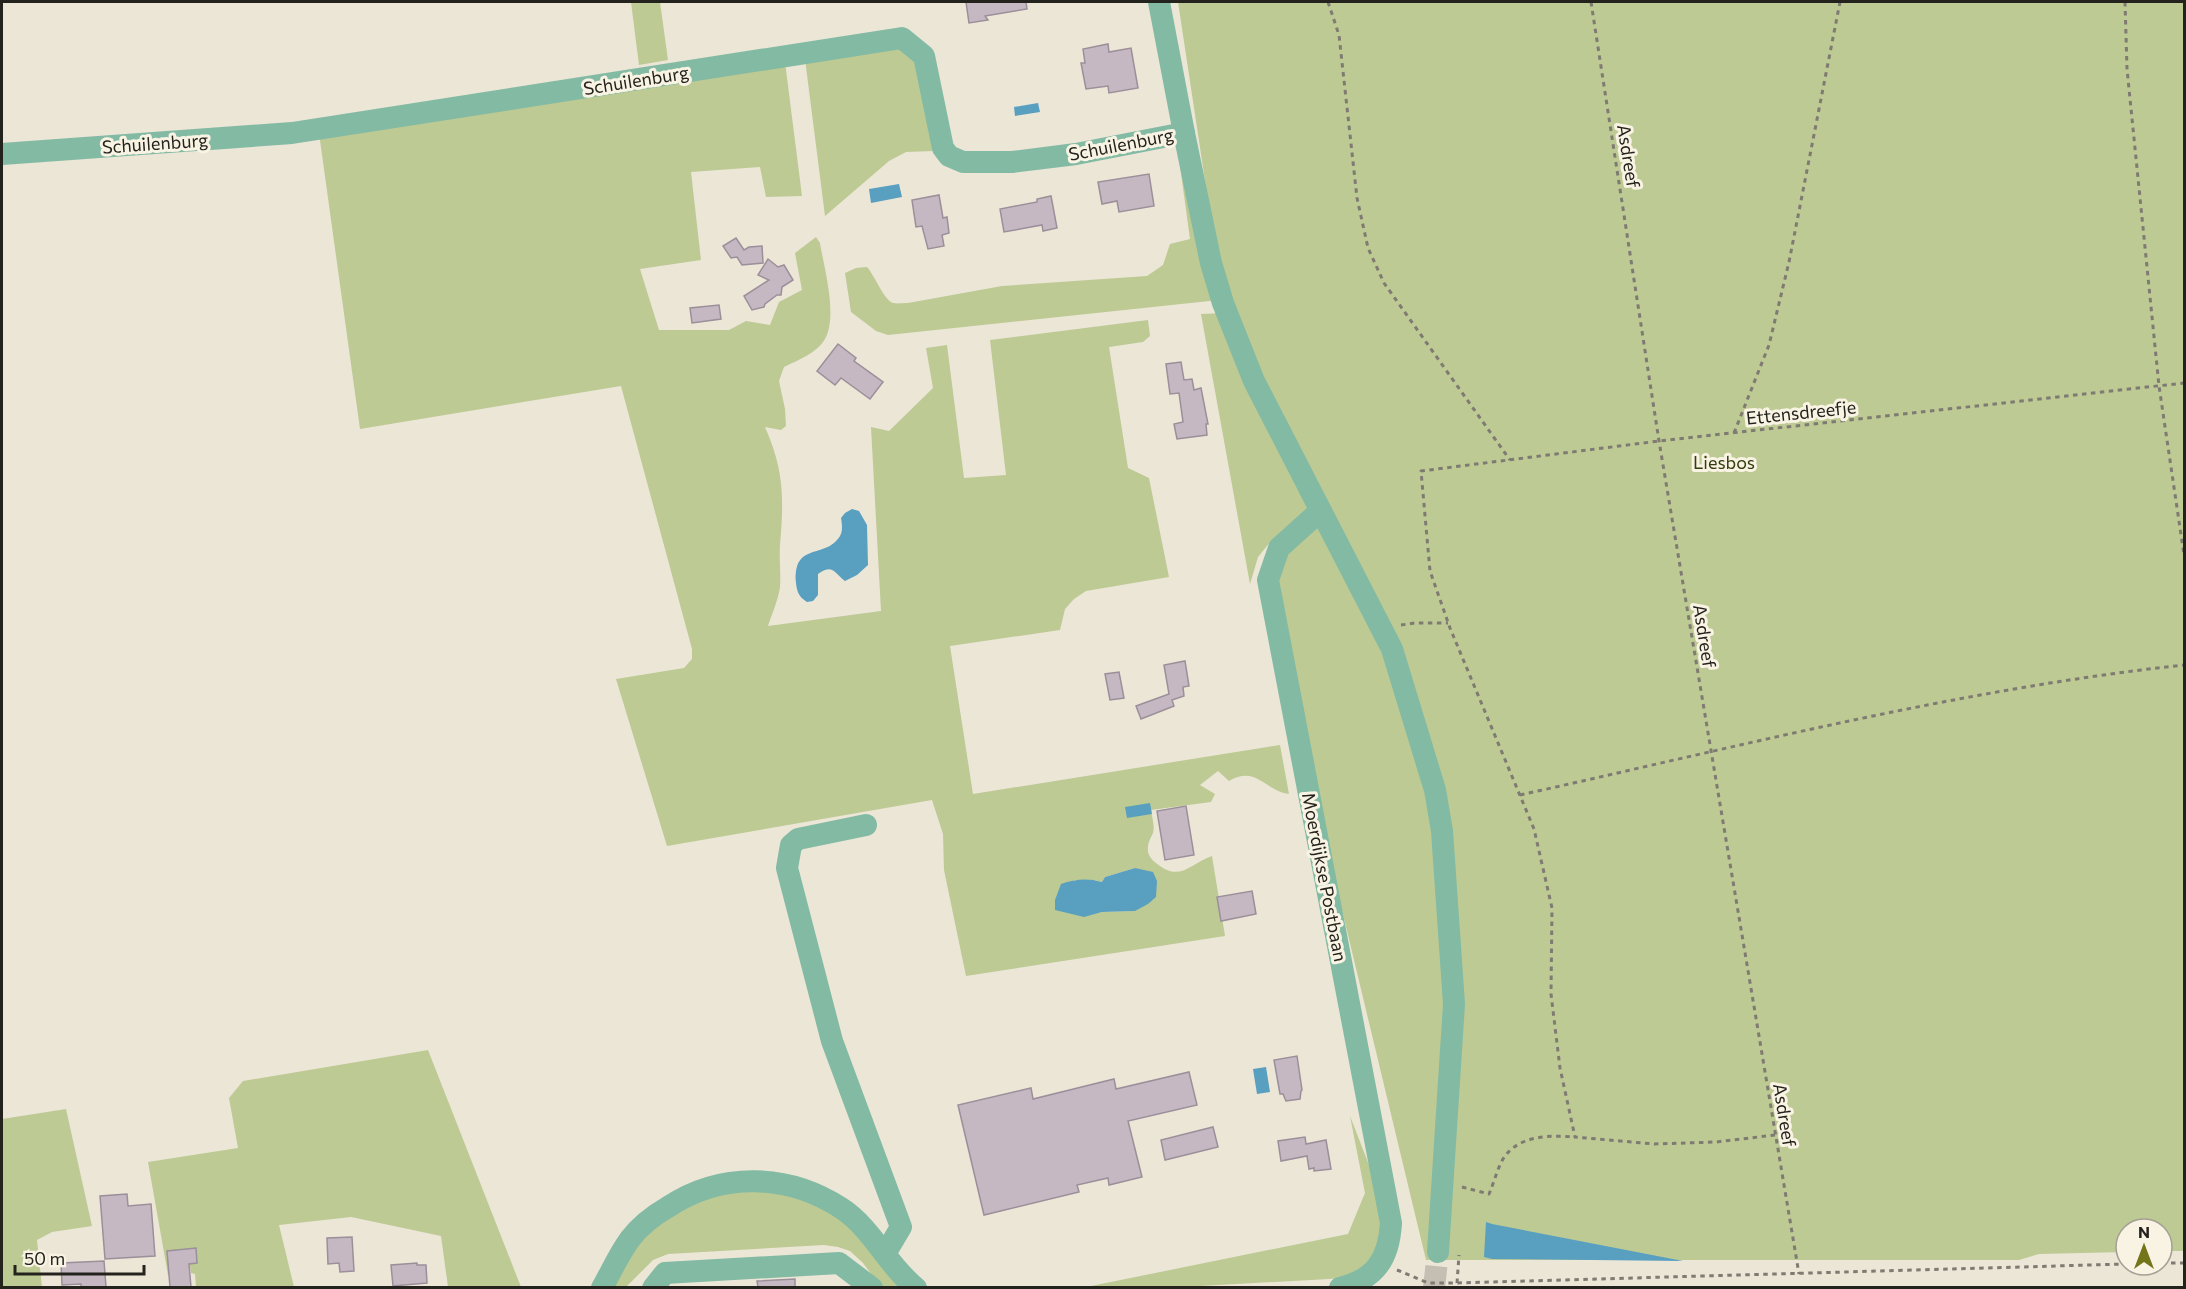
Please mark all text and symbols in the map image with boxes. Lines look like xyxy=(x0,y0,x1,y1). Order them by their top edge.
street label: Schuilenburg xyxy=(582,61,691,99)
street label: Schuilenburg xyxy=(1067,123,1176,165)
street label: Asdreef xyxy=(1613,123,1645,190)
street label: Schuilenburg xyxy=(101,128,209,158)
street label: Ettensdreefje xyxy=(1745,395,1857,429)
park label: Liesbos xyxy=(1693,451,1755,473)
street label: Asdreef xyxy=(1689,603,1721,670)
street label: Moerdijkse Postbaan xyxy=(1298,791,1352,963)
street label: Asdreef xyxy=(1769,1082,1801,1149)
north arrow xyxy=(2114,1217,2174,1277)
text: N xyxy=(2138,1222,2150,1241)
scale bar xyxy=(15,1238,144,1276)
text: 50 m xyxy=(24,1247,65,1269)

